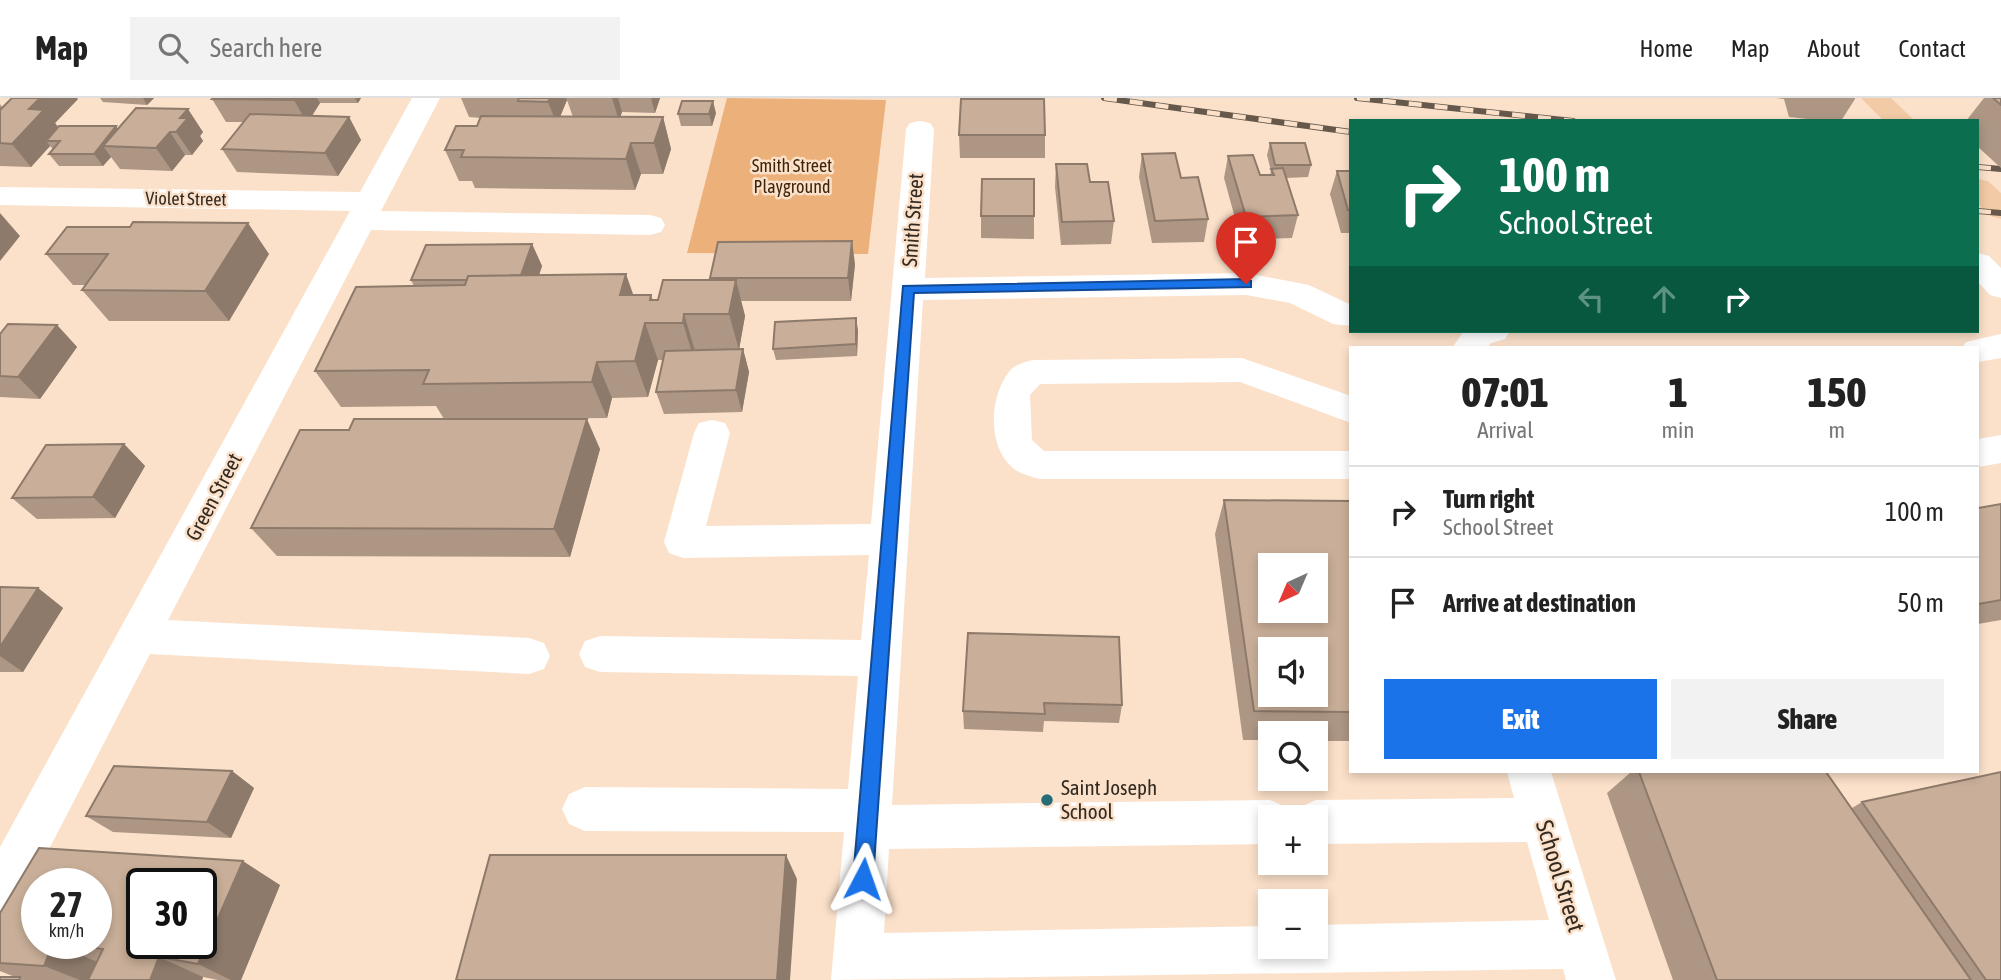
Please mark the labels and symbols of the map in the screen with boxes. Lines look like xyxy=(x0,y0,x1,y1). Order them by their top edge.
park label: Smith Street Playground xyxy=(752,155,832,197)
street label: Smith Street xyxy=(897,172,927,268)
street label: Violet Street xyxy=(145,187,227,210)
pin xyxy=(1216,212,1276,284)
street label: Green Street xyxy=(180,449,246,544)
north arrow xyxy=(1258,553,1328,623)
place label: Saint Joseph School xyxy=(1061,775,1157,823)
marker: Saint Joseph School xyxy=(1039,792,1055,808)
street label: School Street xyxy=(1531,817,1590,935)
position arrow xyxy=(826,842,900,916)
speed limit sign: 30 xyxy=(126,868,217,959)

